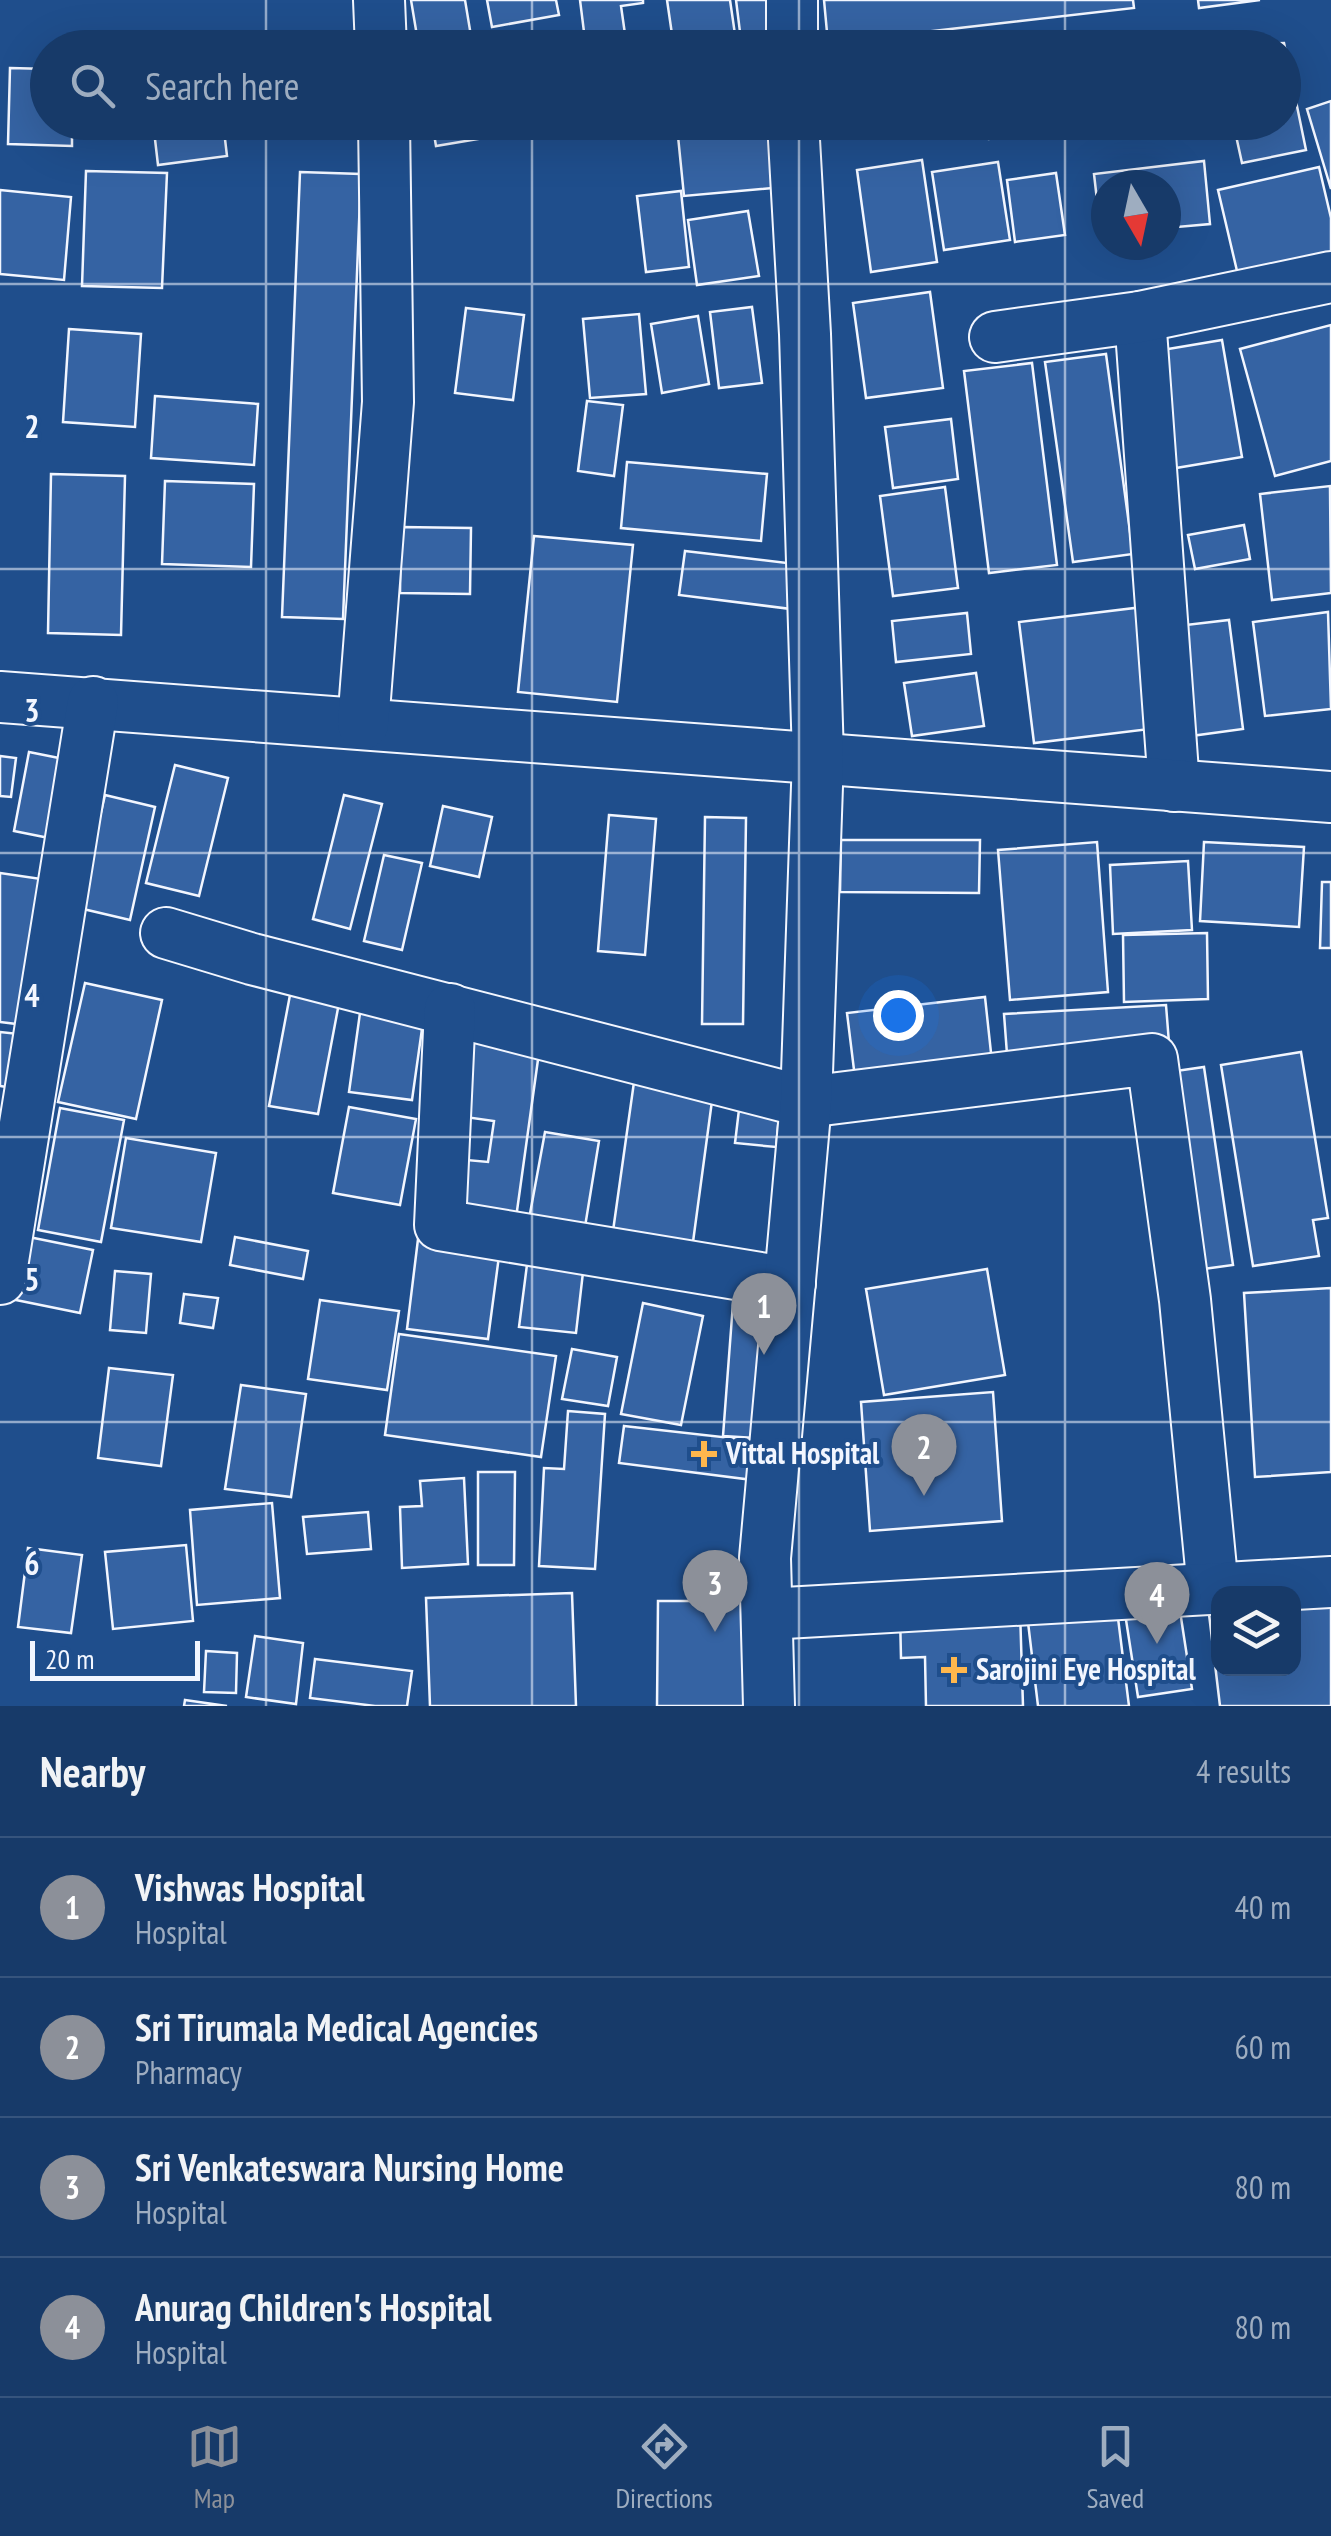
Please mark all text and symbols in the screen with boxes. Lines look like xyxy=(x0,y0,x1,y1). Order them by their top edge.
search box xyxy=(30,30,1301,140)
icon: search xyxy=(65,58,120,113)
text: Search here xyxy=(145,61,299,110)
north arrow xyxy=(1091,170,1181,260)
text: 2 xyxy=(24,405,40,447)
text: 3 xyxy=(24,689,40,731)
text: 4 xyxy=(24,974,40,1016)
your location xyxy=(873,990,924,1041)
text: 5 xyxy=(24,1258,40,1300)
pin: 1 xyxy=(732,1272,796,1355)
pin: 2 xyxy=(892,1414,956,1496)
place label: Vittal Hospital xyxy=(725,1433,880,1472)
marker: Vittal Hospital xyxy=(691,1441,717,1467)
text: 6 xyxy=(24,1542,40,1584)
pin: 3 xyxy=(682,1550,748,1632)
pin: 4 xyxy=(1124,1562,1190,1644)
map controls xyxy=(1211,1586,1301,1676)
button: layers xyxy=(1211,1586,1301,1676)
scale bar xyxy=(30,1636,200,1680)
text: 20 m xyxy=(45,1640,94,1677)
place label: Sarojini Eye Hospital xyxy=(976,1649,1196,1688)
marker: Sarojini Eye Hospital xyxy=(941,1657,967,1683)
text: Nearby xyxy=(40,1744,145,1799)
text: 4 results xyxy=(1196,1750,1291,1792)
text: Vishwas Hospital xyxy=(135,1862,364,1911)
text: 1 xyxy=(65,1886,80,1928)
text: 40 m xyxy=(1235,1886,1291,1928)
text: Hospital xyxy=(135,1911,227,1953)
text: Sri Tirumala Medical Agencies xyxy=(135,2002,538,2051)
text: 2 xyxy=(65,2026,80,2068)
text: 60 m xyxy=(1235,2026,1291,2068)
text: Pharmacy xyxy=(135,2051,242,2093)
text: Sri Venkateswara Nursing Home xyxy=(135,2142,564,2191)
text: 3 xyxy=(65,2166,80,2208)
text: 80 m xyxy=(1235,2166,1291,2208)
text: Hospital xyxy=(135,2191,227,2233)
text: Anurag Children's Hospital xyxy=(135,2282,492,2331)
text: 4 xyxy=(65,2306,80,2348)
text: 80 m xyxy=(1235,2306,1291,2348)
text: Hospital xyxy=(135,2331,227,2373)
tab: Map xyxy=(187,2419,242,2516)
tab: Directions xyxy=(615,2419,713,2516)
tab: Saved xyxy=(1086,2419,1144,2516)

